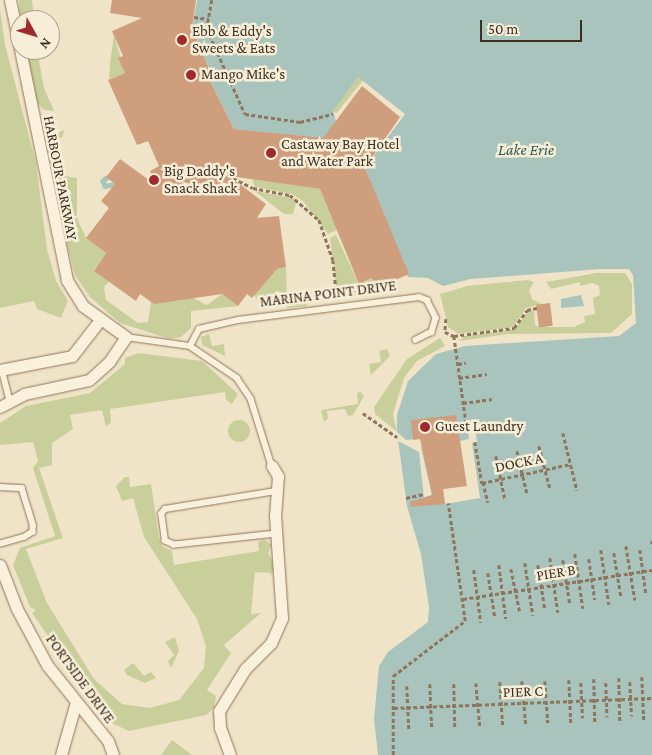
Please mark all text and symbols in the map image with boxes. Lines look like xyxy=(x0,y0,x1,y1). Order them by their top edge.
north arrow xyxy=(10,10,60,60)
scale bar xyxy=(482,10,584,42)
text: 50 m xyxy=(488,21,518,37)
place label: Ebb & Eddy's Sweets & Eats xyxy=(192,22,275,57)
marker: Ebb & Eddy's Sweets & Eats xyxy=(176,34,188,46)
text: N xyxy=(37,35,55,53)
place label: Mango Mike's xyxy=(201,66,285,84)
marker: Mango Mike's xyxy=(185,69,197,81)
street label: HARBOUR PARKWAY xyxy=(39,114,81,242)
place label: Castaway Bay Hotel and Water Park xyxy=(281,135,399,170)
water label: Lake Erie xyxy=(498,140,554,160)
marker: Castaway Bay Hotel and Water Park xyxy=(265,147,277,159)
place label: Big Daddy's Snack Shack xyxy=(164,162,237,197)
marker: Big Daddy's Snack Shack xyxy=(148,174,160,186)
street label: MARINA POINT DRIVE xyxy=(259,277,397,311)
place label: Guest Laundry xyxy=(435,418,523,436)
marker: Guest Laundry xyxy=(419,421,431,433)
street label: DOCK A xyxy=(493,449,545,477)
street label: PIER B xyxy=(535,561,577,585)
street label: PORTSIDE DRIVE xyxy=(42,631,118,727)
street label: PIER C xyxy=(503,682,543,702)

